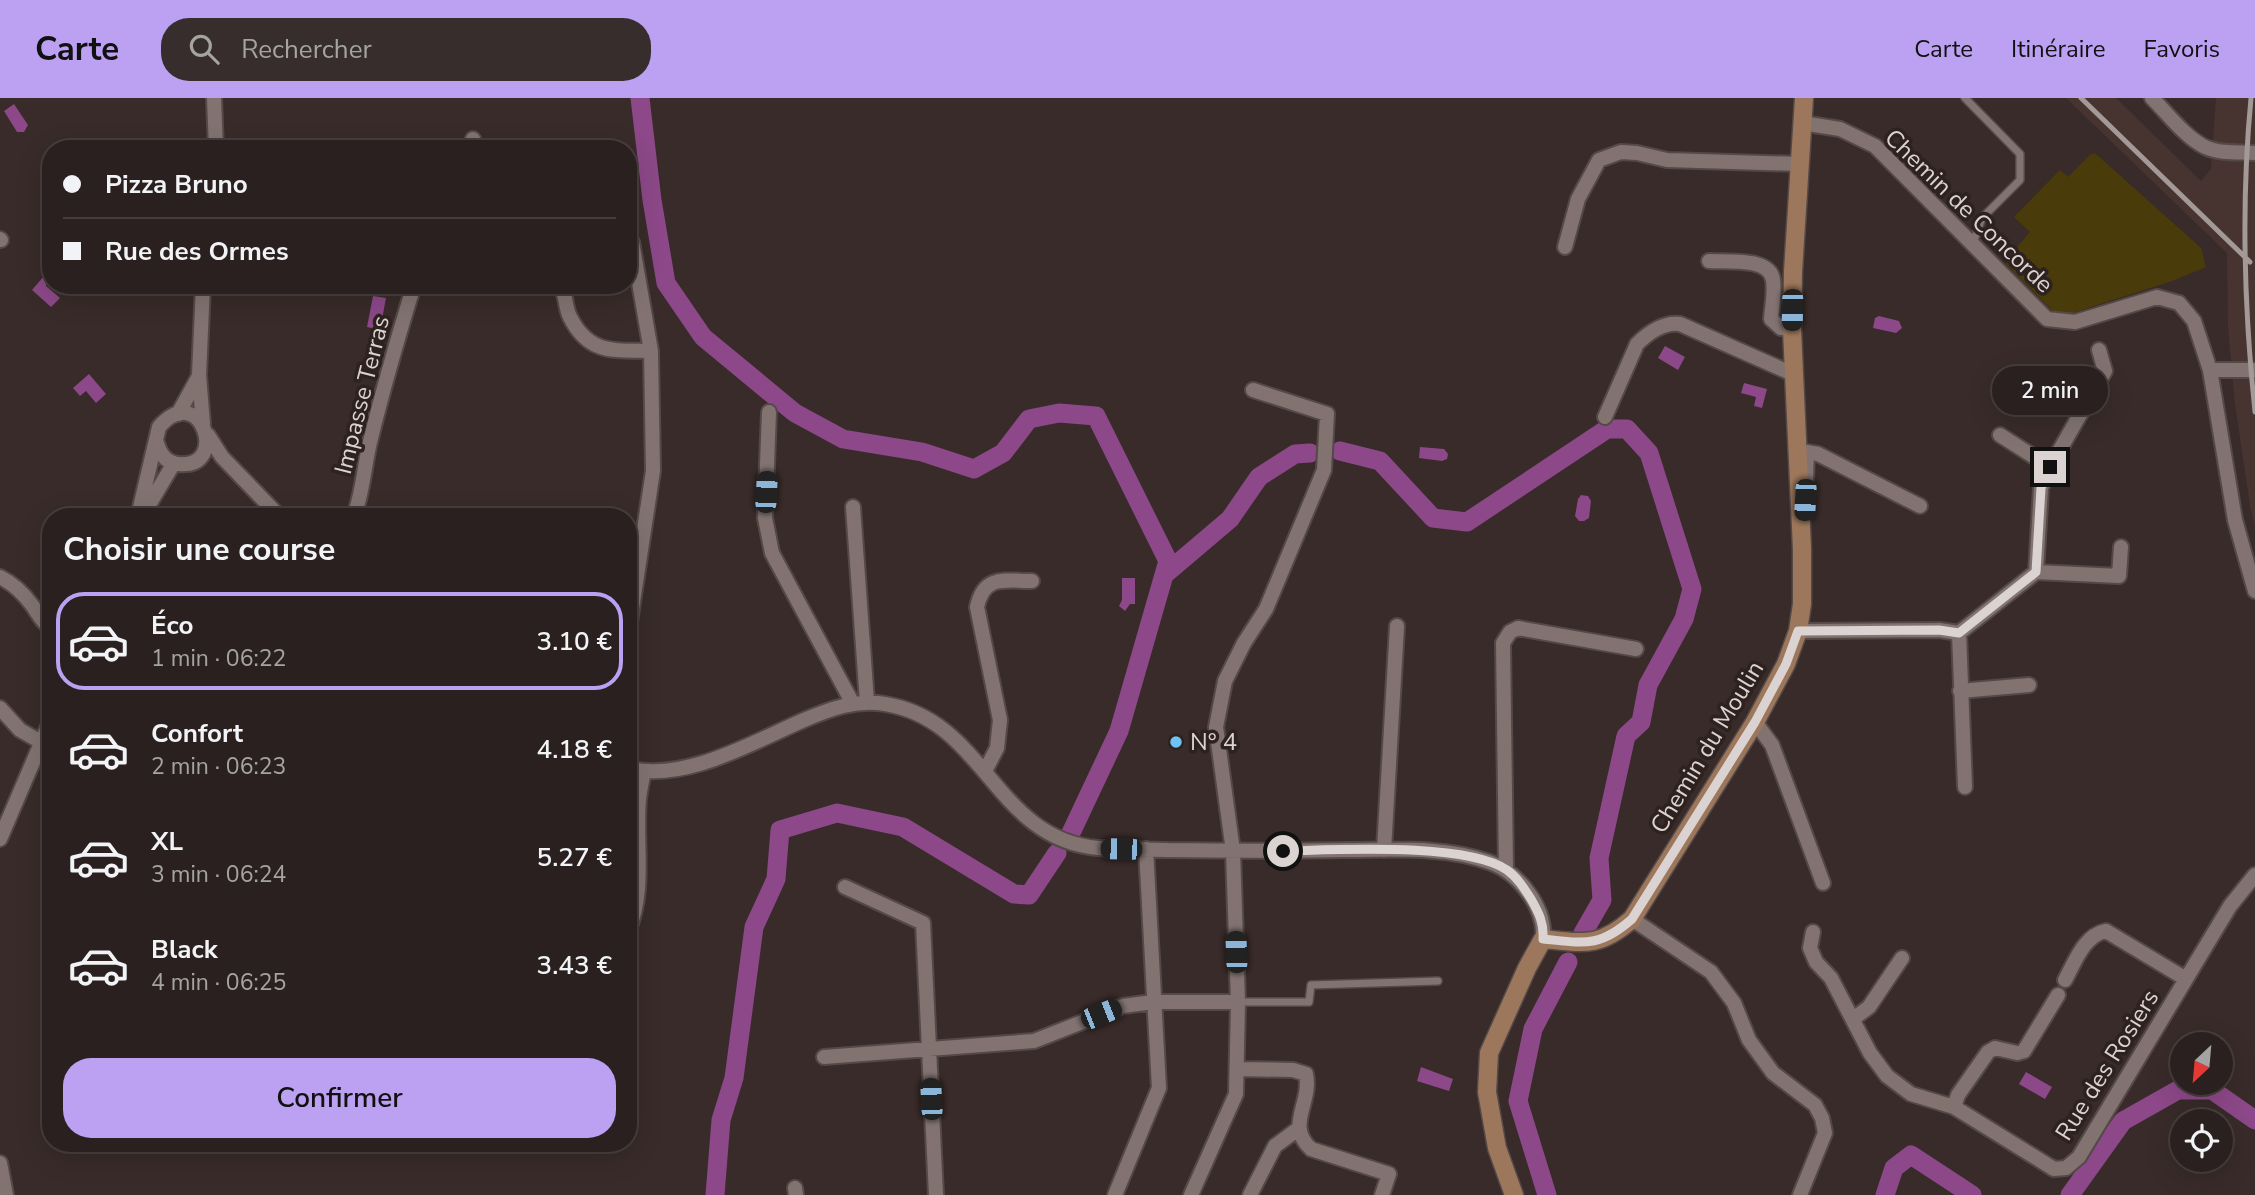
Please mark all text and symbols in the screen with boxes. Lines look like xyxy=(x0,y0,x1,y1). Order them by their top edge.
search box xyxy=(161,18,651,81)
text: Carte xyxy=(35,27,119,72)
icon: search xyxy=(185,30,223,68)
text: Rechercher xyxy=(241,32,372,67)
text: Carte xyxy=(1914,33,1973,65)
text: Itinéraire xyxy=(2011,33,2105,65)
text: Favoris xyxy=(2143,33,2220,65)
street label: Chemin de Concorde xyxy=(1878,122,2060,300)
text: Pizza Bruno xyxy=(105,167,248,202)
text: Rue des Ormes xyxy=(105,234,289,269)
car xyxy=(1782,289,1803,331)
street label: Impasse Terras xyxy=(327,312,397,478)
callout: 2 min xyxy=(1992,366,2108,414)
text: 2 min xyxy=(2021,375,2079,406)
route end xyxy=(2034,451,2066,483)
car xyxy=(755,470,778,514)
car xyxy=(1794,478,1817,522)
text: Choisir une course xyxy=(63,528,335,571)
text: Éco xyxy=(151,608,193,643)
icon: car xyxy=(67,610,130,673)
text: 3.10 € xyxy=(537,624,612,659)
text: 1 min · 06:22 xyxy=(151,643,286,674)
street label: Chemin du Moulin xyxy=(1643,655,1771,839)
text: Confort xyxy=(151,716,243,751)
icon: car xyxy=(67,718,130,781)
place label: N° 4 xyxy=(1190,726,1237,758)
text: 4.18 € xyxy=(537,732,612,767)
marker: N° 4 xyxy=(1168,734,1184,750)
text: 2 min · 06:23 xyxy=(151,751,286,782)
text: XL xyxy=(151,824,183,859)
icon: car xyxy=(67,826,130,889)
route start xyxy=(1267,835,1299,867)
car xyxy=(1100,838,1143,860)
text: 5.27 € xyxy=(537,840,612,875)
text: 3 min · 06:24 xyxy=(151,859,286,890)
car xyxy=(1225,931,1248,973)
text: Black xyxy=(151,932,218,967)
icon: car xyxy=(67,934,130,997)
text: 3.43 € xyxy=(537,948,612,983)
text: 4 min · 06:25 xyxy=(151,967,286,998)
street label: Rue des Rosiers xyxy=(2048,984,2166,1146)
car xyxy=(1078,996,1125,1032)
north arrow xyxy=(2170,1032,2233,1096)
map controls xyxy=(2170,1032,2233,1172)
button: Confirmer xyxy=(63,1058,616,1138)
car xyxy=(920,1077,943,1121)
button: locate xyxy=(2170,1109,2233,1172)

